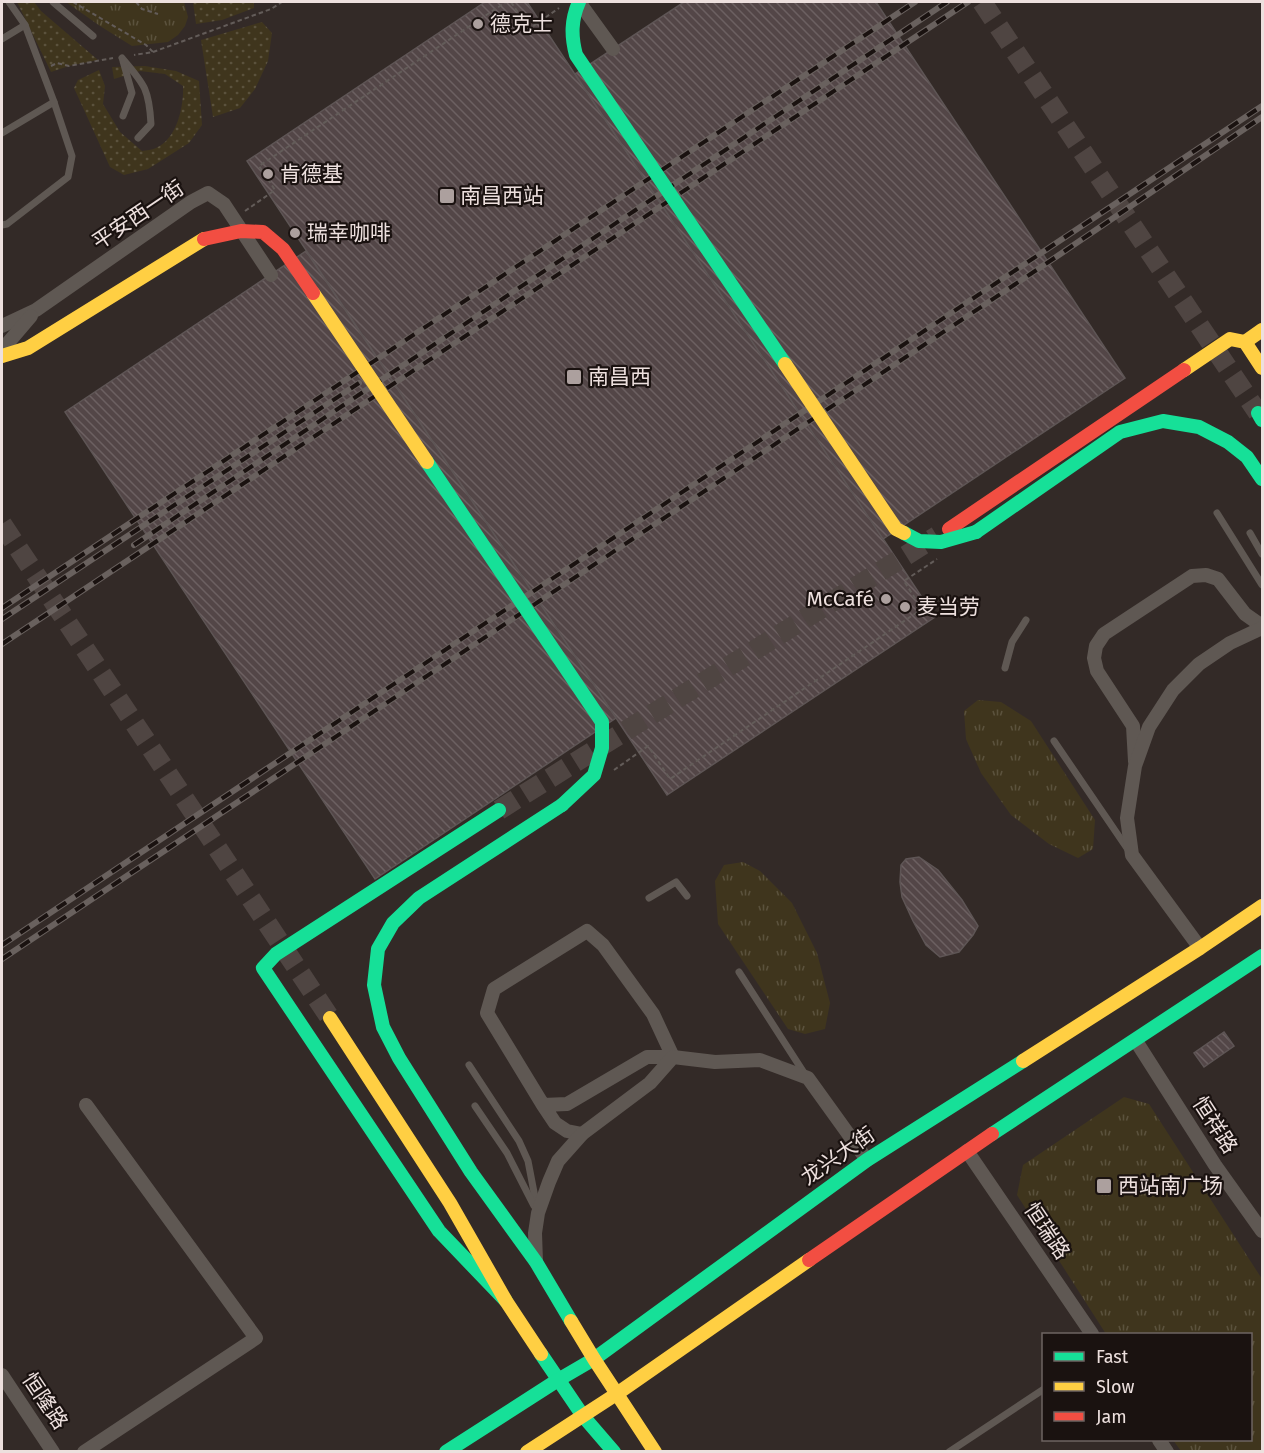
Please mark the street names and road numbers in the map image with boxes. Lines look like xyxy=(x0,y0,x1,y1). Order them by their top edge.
street label: 平安西一街 xyxy=(87,175,189,255)
street label: 恒祥路 xyxy=(1187,1092,1243,1158)
street label: 龙兴大街 xyxy=(796,1121,880,1191)
street label: 恒瑞路 xyxy=(1019,1198,1075,1264)
street label: 恒隆路 xyxy=(17,1368,73,1434)

